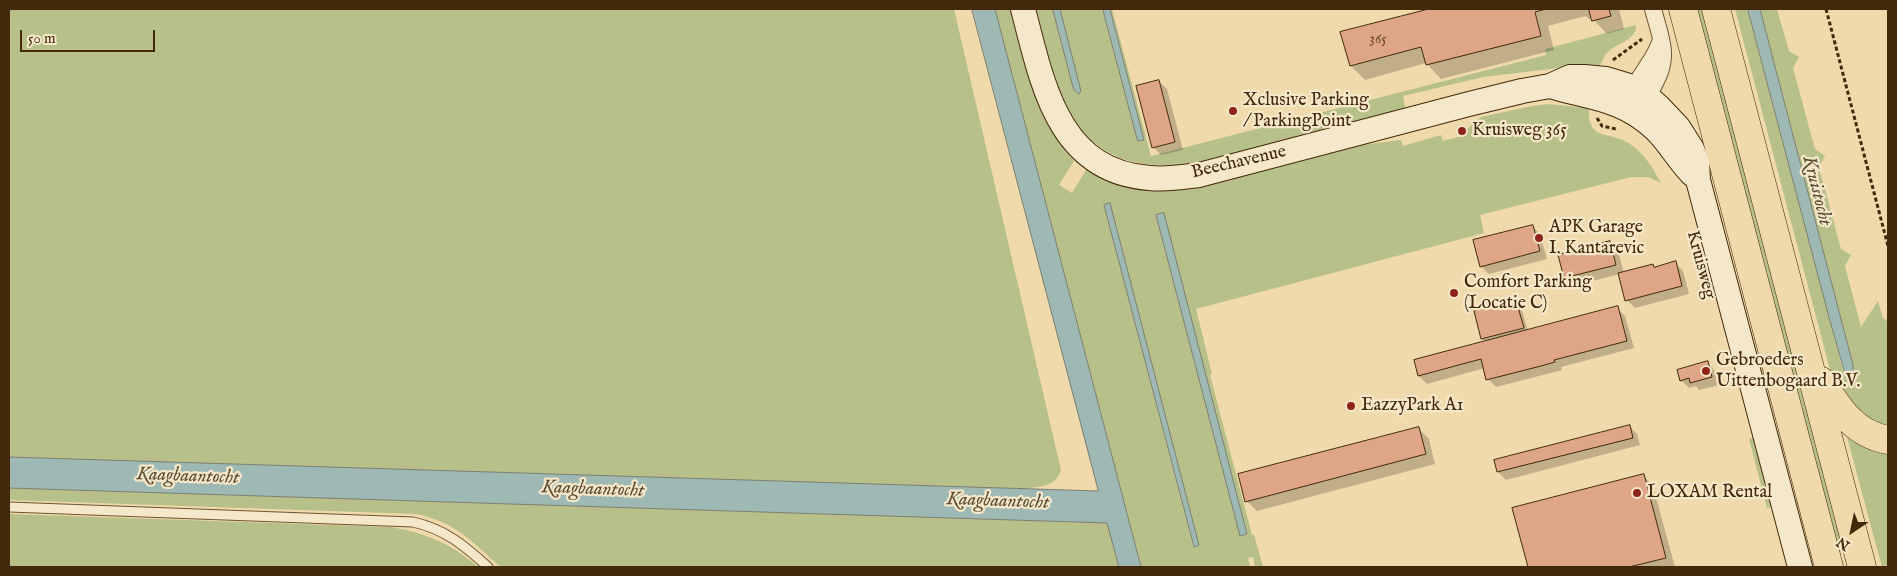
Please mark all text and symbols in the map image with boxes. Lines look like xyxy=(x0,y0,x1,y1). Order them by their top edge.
scale bar xyxy=(22,20,158,52)
text: 50 m xyxy=(28,29,56,48)
house number: 365 xyxy=(1369,31,1387,49)
place label: Xclusive Parking / ParkingPoint xyxy=(1243,90,1369,132)
marker: Xclusive Parking / ParkingPoint xyxy=(1227,105,1239,117)
place label: Kruisweg 365 xyxy=(1472,120,1567,142)
marker: Kruisweg 365 xyxy=(1456,125,1468,137)
street label: Beechavenue xyxy=(1190,142,1288,184)
water label: Kruistocht xyxy=(1796,154,1836,228)
place label: APK Garage I. Kantarevic xyxy=(1549,217,1644,260)
street label: Kruisweg xyxy=(1681,228,1719,302)
marker: APK Garage I. Kantarevic xyxy=(1533,232,1545,244)
place label: Comfort Parking (Locatie C) xyxy=(1464,272,1592,314)
marker: Comfort Parking (Locatie C) xyxy=(1448,287,1460,299)
place label: Gebroeders Uittenbogaard B.V. xyxy=(1716,350,1860,392)
marker: Gebroeders Uittenbogaard B.V. xyxy=(1700,365,1712,377)
place label: EazzyPark A1 xyxy=(1361,395,1463,417)
marker: EazzyPark A1 xyxy=(1345,400,1357,412)
water label: Kaagbaantocht xyxy=(136,464,240,490)
water label: Kaagbaantocht xyxy=(541,477,645,503)
place label: LOXAM Rental xyxy=(1647,482,1772,504)
marker: LOXAM Rental xyxy=(1631,487,1643,499)
water label: Kaagbaantocht xyxy=(946,489,1050,515)
north arrow xyxy=(1827,506,1877,556)
text: N xyxy=(1834,533,1854,554)

